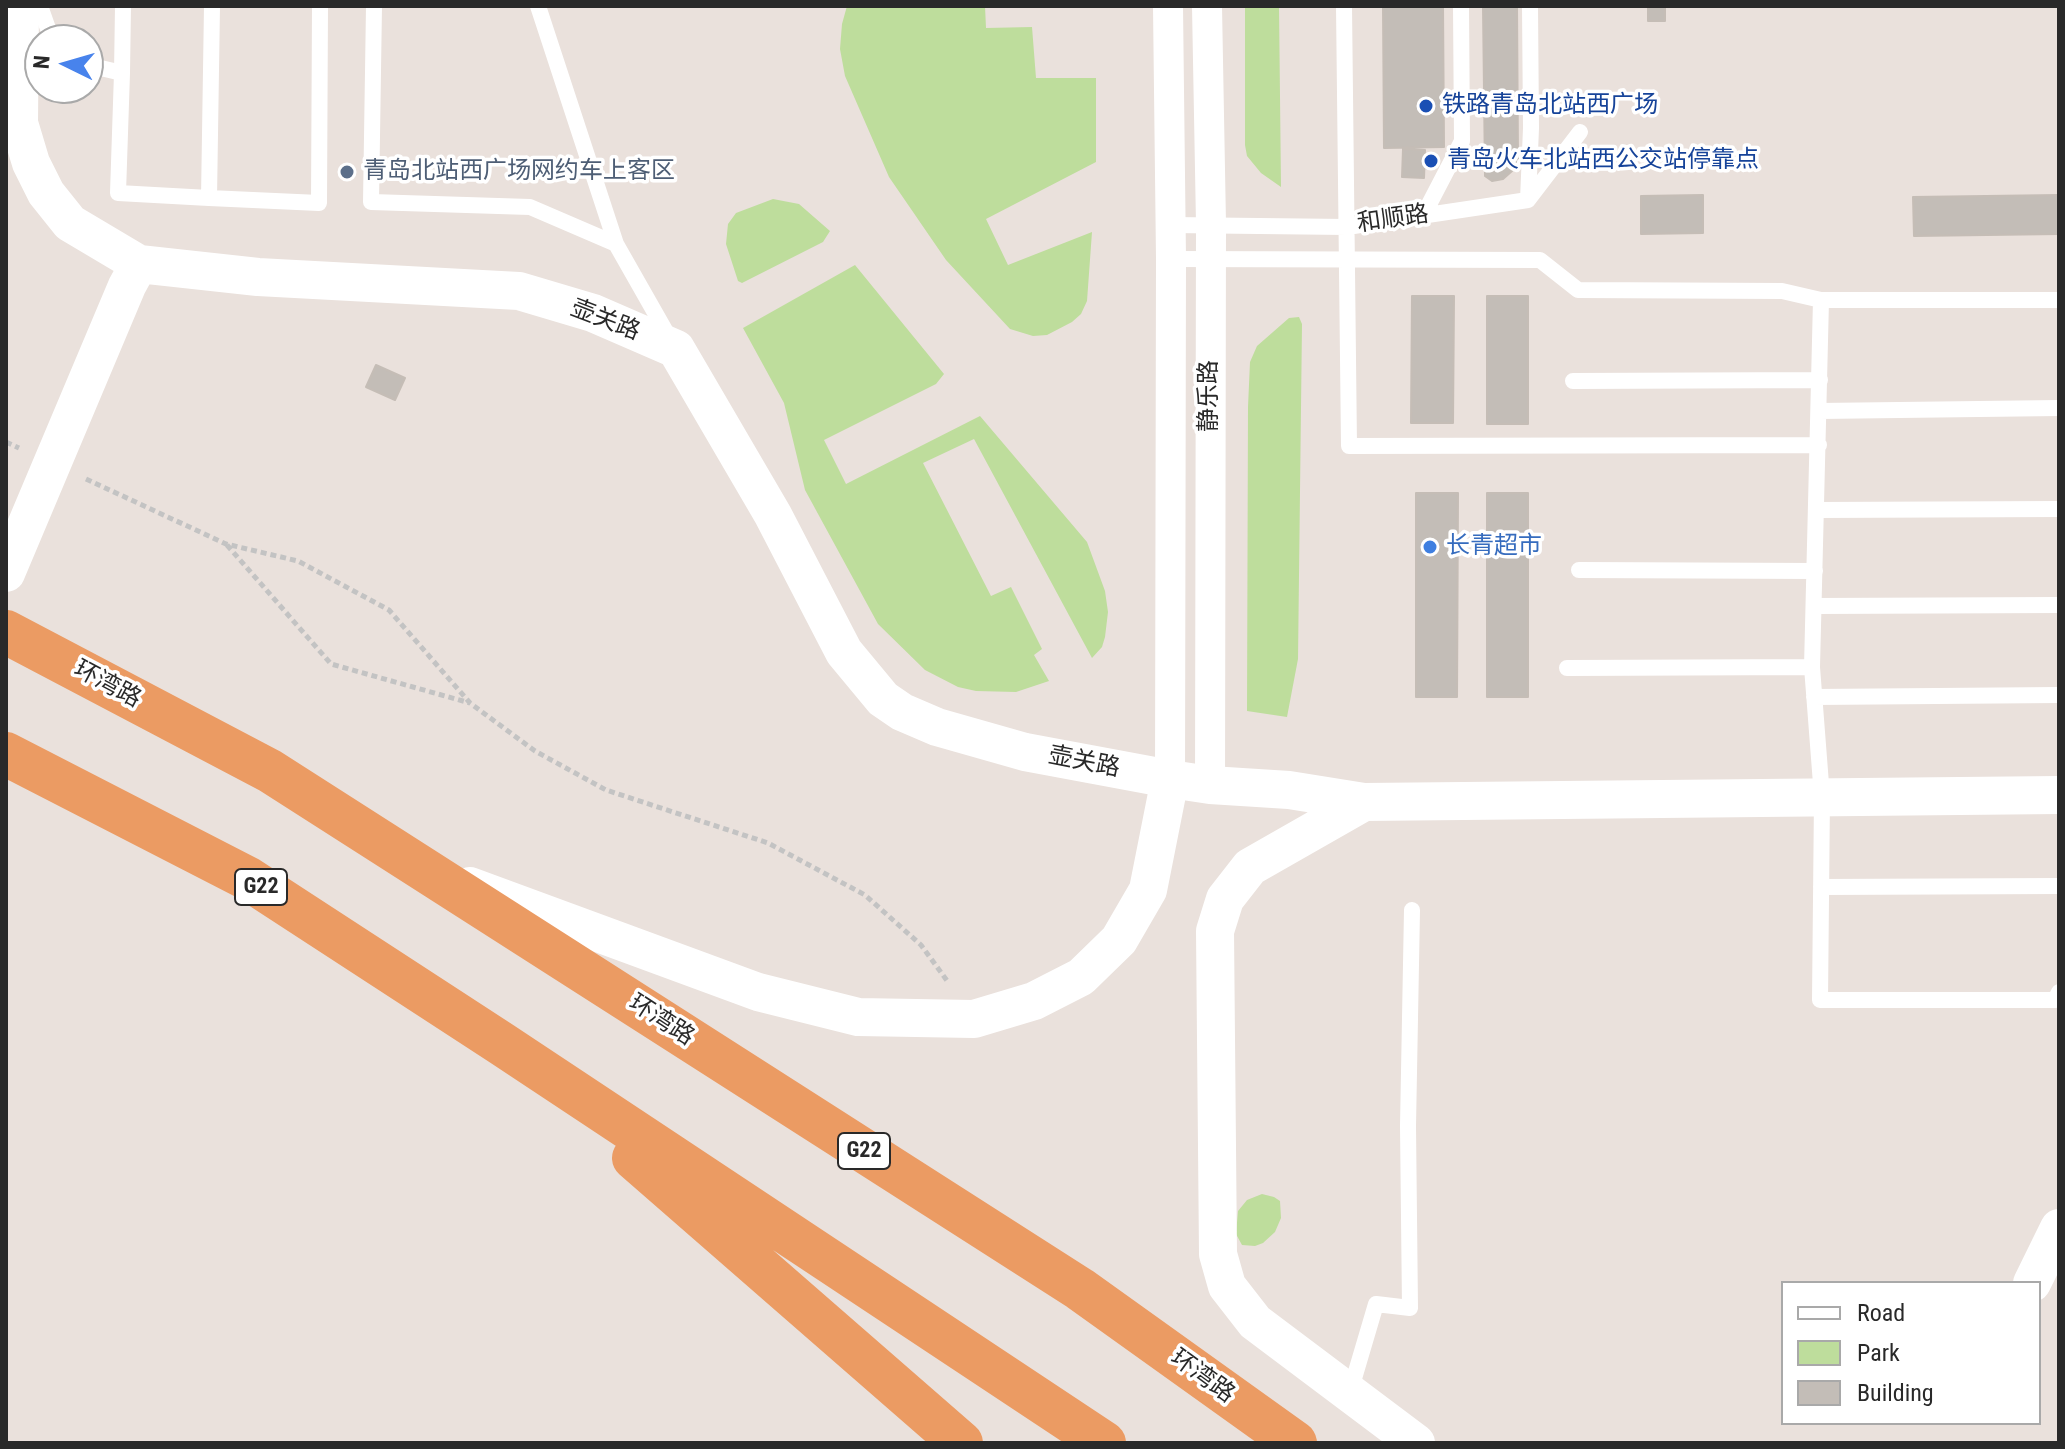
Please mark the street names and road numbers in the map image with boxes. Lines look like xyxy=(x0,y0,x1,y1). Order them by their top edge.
street label: 和顺路 xyxy=(1355,201,1431,239)
street label: 壶关路 xyxy=(566,295,644,347)
street label: 静乐路 xyxy=(1196,360,1224,432)
street label: 环湾路 xyxy=(68,655,146,715)
street label: 壶关路 xyxy=(1046,742,1122,784)
road number: G22 xyxy=(235,869,287,905)
street label: 环湾路 xyxy=(623,989,699,1053)
road number: G22 xyxy=(838,1133,890,1169)
street label: 环湾路 xyxy=(1164,1344,1240,1410)

